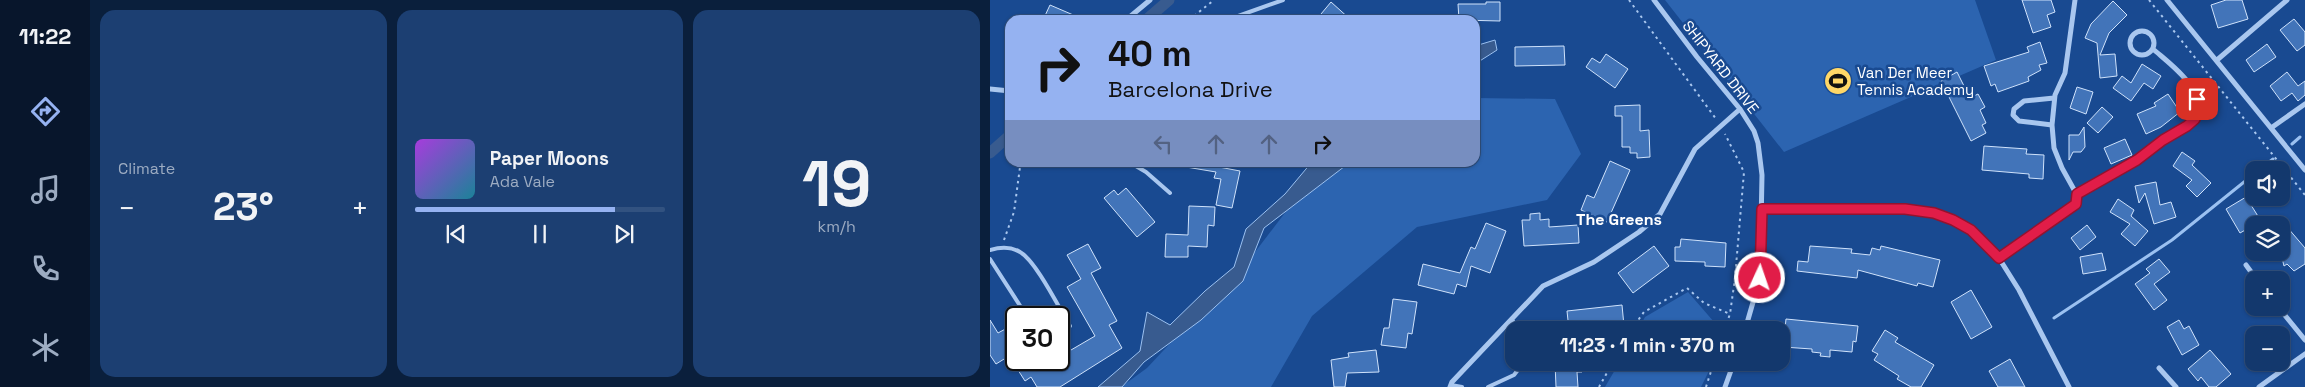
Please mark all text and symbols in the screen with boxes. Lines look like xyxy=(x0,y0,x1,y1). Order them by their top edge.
street label: SHIPYARD DRIVE xyxy=(1679,17,1763,117)
text: 11:22 xyxy=(19,22,71,50)
text: 40 m xyxy=(1108,32,1192,76)
icon: right xyxy=(1025,35,1090,100)
place label: Van Der Meer Tennis Academy xyxy=(1857,63,1974,99)
sports icon: Van Der Meer Tennis Academy xyxy=(1823,66,1853,96)
text: Barcelona Drive xyxy=(1108,75,1273,103)
pin xyxy=(2176,78,2218,120)
icon: arrive xyxy=(2183,85,2211,113)
icon: directions xyxy=(28,94,63,129)
icon: left xyxy=(1149,130,1177,158)
icon: ahead xyxy=(1202,130,1230,158)
icon: ahead xyxy=(1255,130,1283,158)
icon: right xyxy=(1308,130,1336,158)
text: 19 xyxy=(802,142,871,225)
text: Paper Moons xyxy=(490,146,609,171)
text: Climate xyxy=(118,158,175,179)
map controls xyxy=(2245,161,2290,371)
button: sound xyxy=(2245,161,2290,206)
text: Ada Vale xyxy=(490,171,555,192)
icon: music xyxy=(28,172,63,207)
text: 23° xyxy=(213,183,274,231)
text: − xyxy=(118,190,135,226)
text: + xyxy=(351,190,369,226)
district label: The Greens xyxy=(1576,209,1662,230)
text: km/h xyxy=(818,216,856,237)
button: layers xyxy=(2245,216,2290,261)
icon: previous xyxy=(442,220,470,248)
icon: pause xyxy=(526,220,554,248)
icon: next xyxy=(610,220,638,248)
icon: phone xyxy=(28,251,63,286)
position arrow xyxy=(1733,251,1785,303)
button: + xyxy=(2245,271,2290,316)
speed limit sign: 30 xyxy=(1005,306,1070,371)
button: − xyxy=(2245,326,2290,371)
icon: climate xyxy=(28,330,63,365)
text: 11:23 · 1 min · 370 m xyxy=(1560,333,1735,358)

